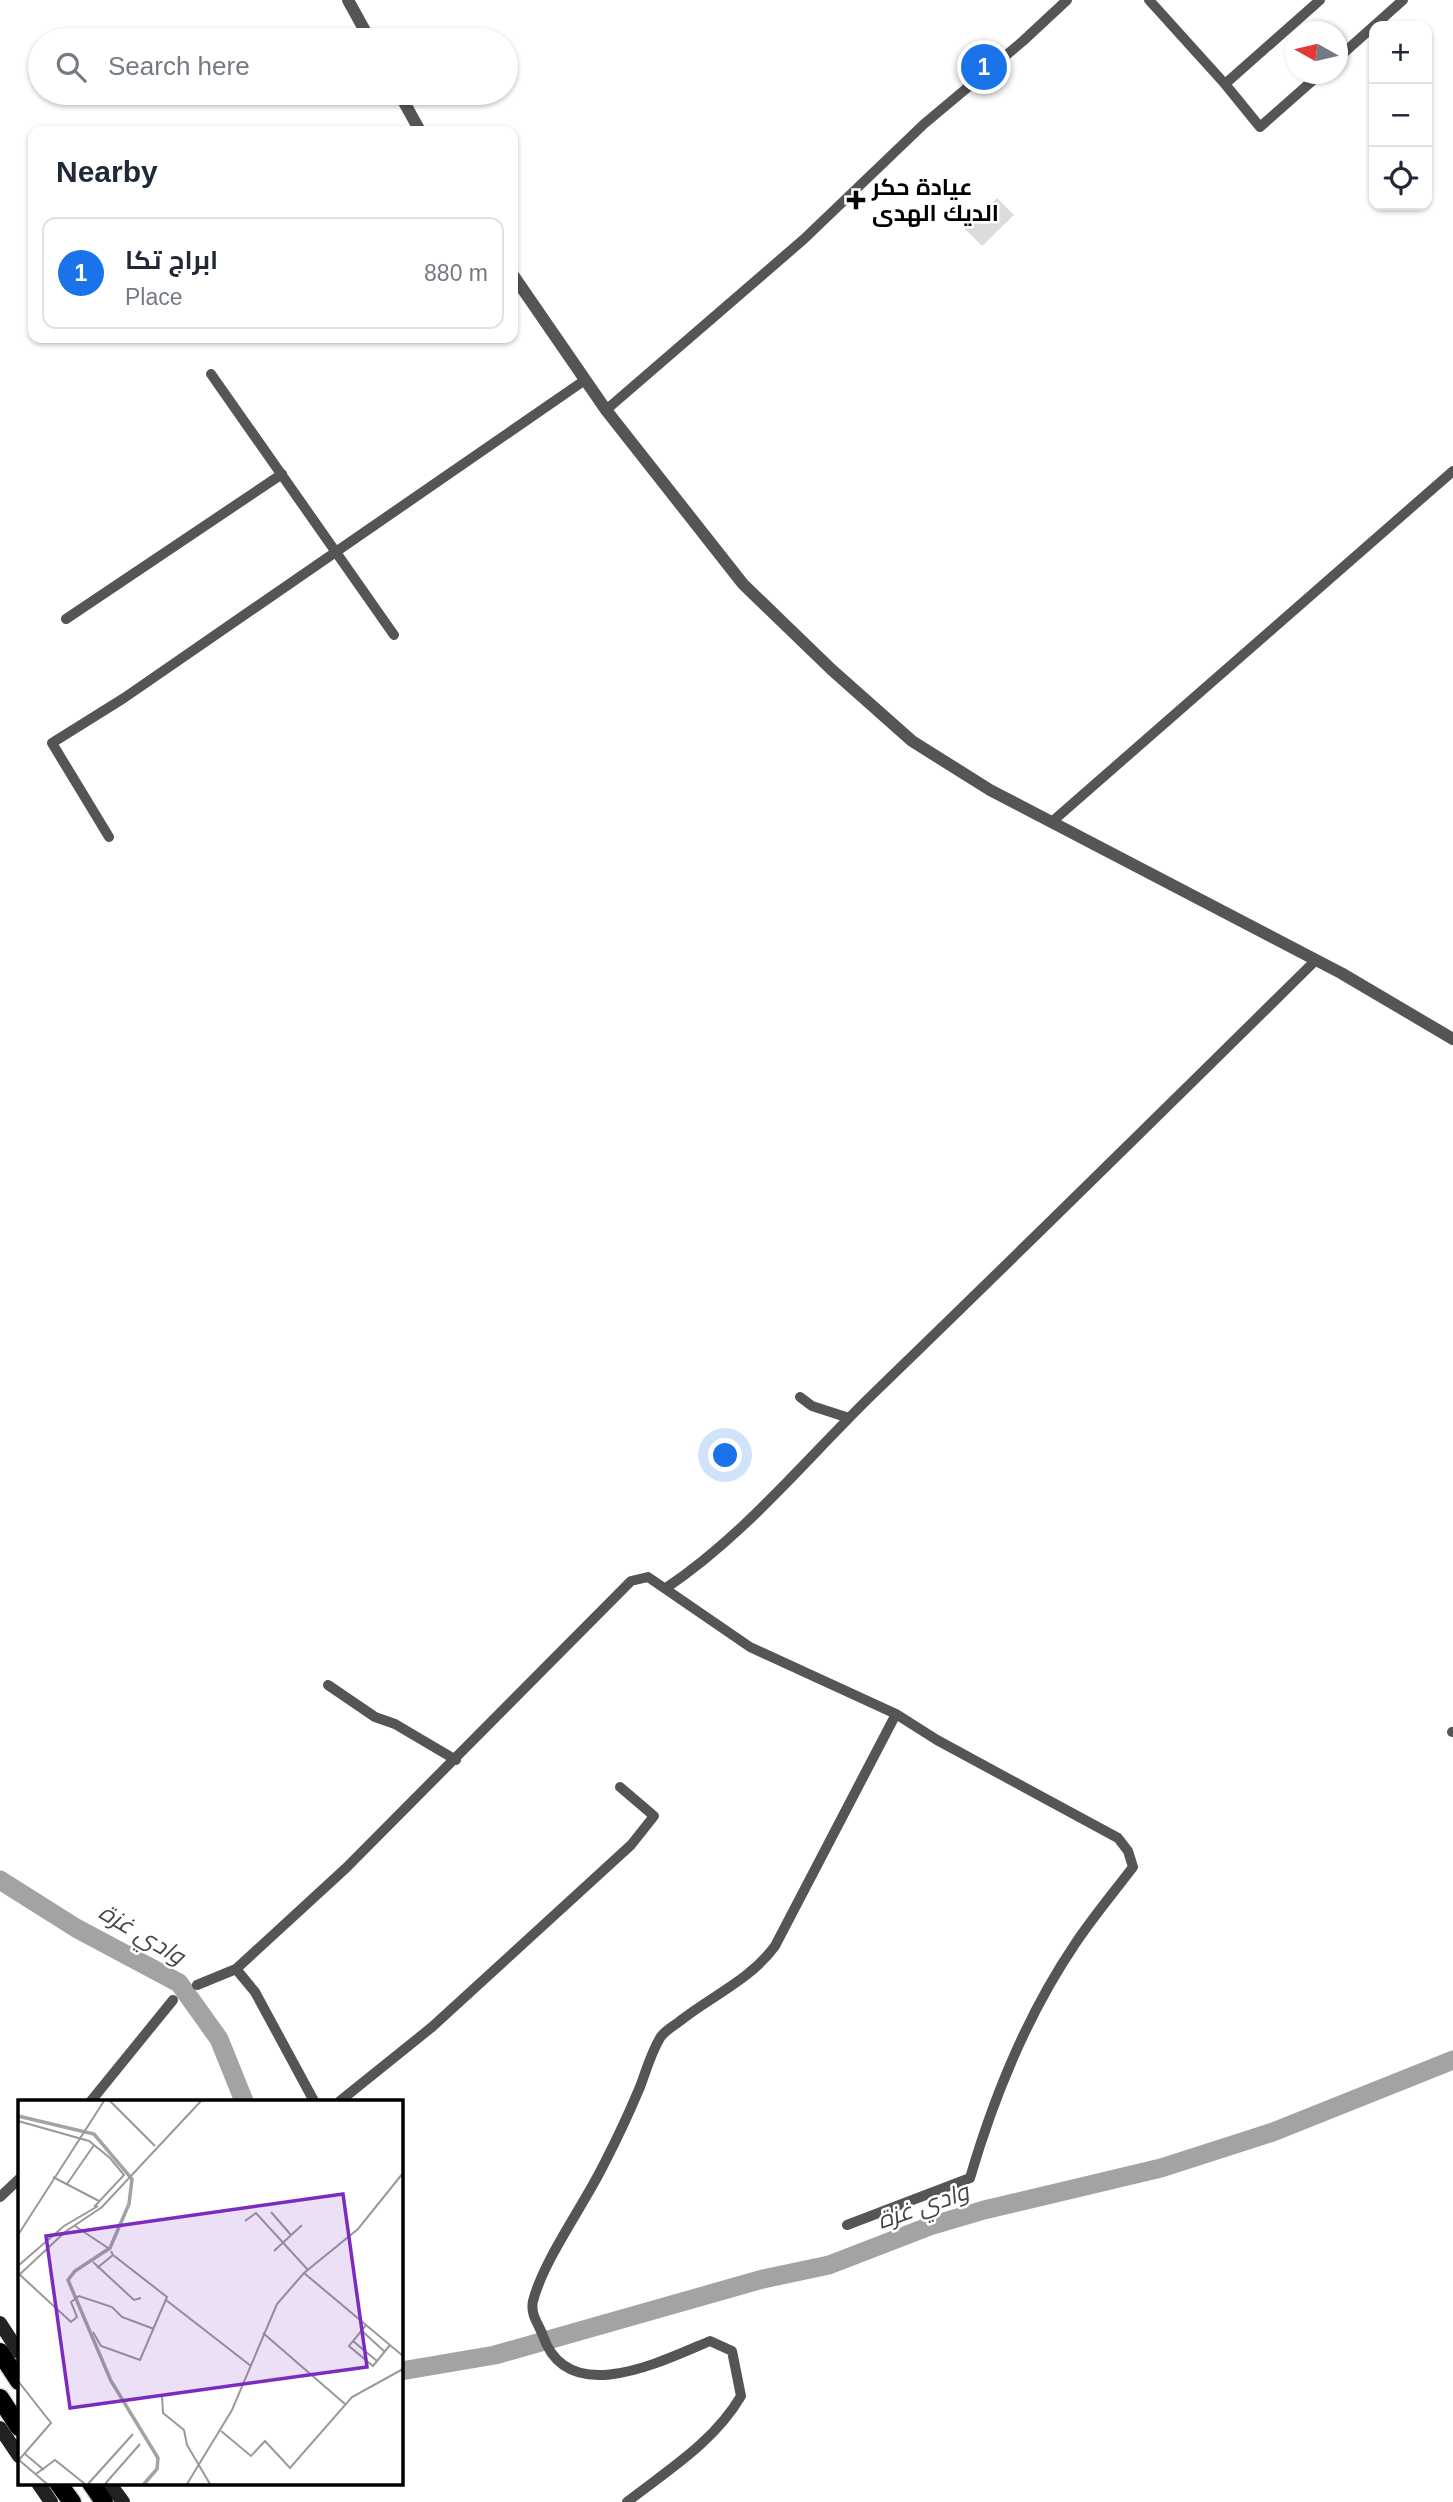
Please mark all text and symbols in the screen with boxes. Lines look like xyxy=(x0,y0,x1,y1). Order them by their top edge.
north arrow xyxy=(1285,21,1348,84)
map controls xyxy=(1369,21,1432,210)
button: + xyxy=(1369,21,1432,84)
search box xyxy=(28,28,518,105)
pin: 1 xyxy=(961,41,1007,93)
icon: search xyxy=(52,48,90,86)
text: Search here xyxy=(108,51,250,81)
button: − xyxy=(1369,84,1432,147)
button: locate xyxy=(1369,147,1432,210)
text: Nearby xyxy=(56,155,158,188)
place label: عيادة حكر الديك الهدى xyxy=(871,174,999,227)
marker: عيادة حكر الديك الهدى xyxy=(846,190,866,210)
text: ابراج تكا xyxy=(125,245,218,275)
text: 1 xyxy=(75,260,87,286)
text: 880 m xyxy=(424,260,488,286)
text: Place xyxy=(125,284,183,310)
your location xyxy=(708,1438,742,1472)
water label: وادي غزة xyxy=(92,1898,191,1976)
inset map xyxy=(18,2100,402,2484)
water label: وادي غزة xyxy=(874,2177,976,2239)

